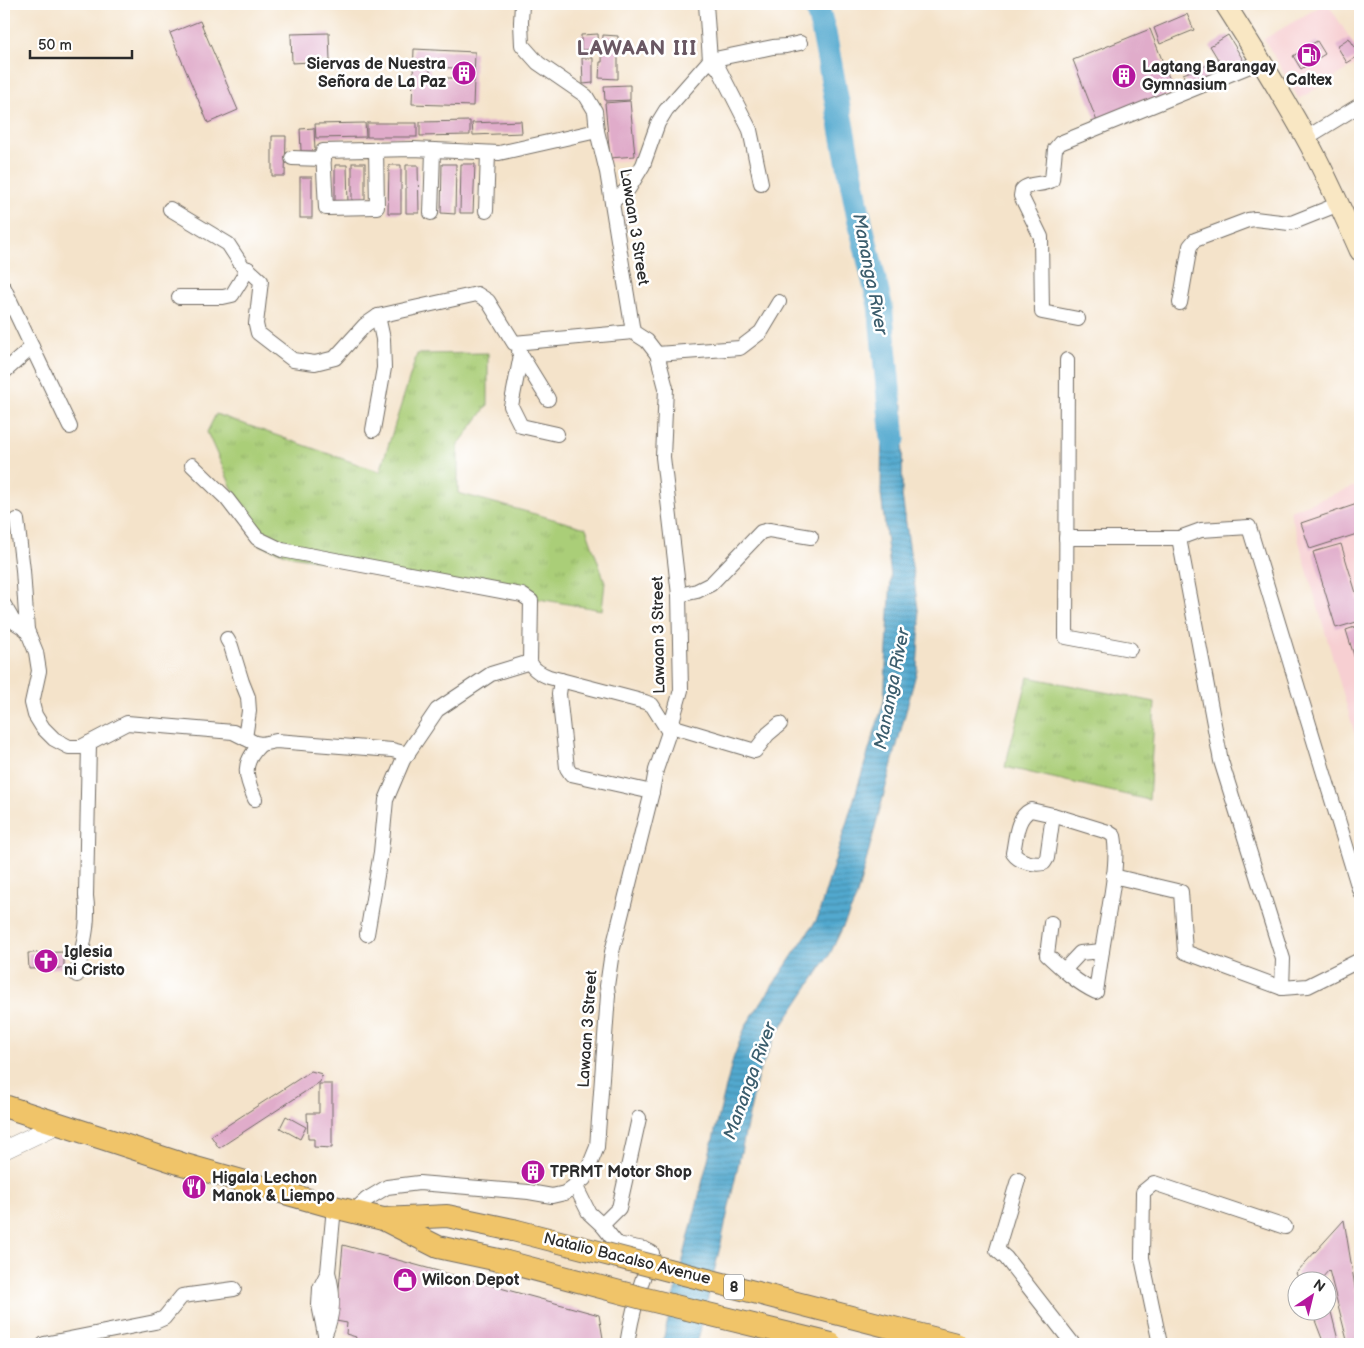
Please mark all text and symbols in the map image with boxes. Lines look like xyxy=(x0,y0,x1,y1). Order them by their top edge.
scale bar xyxy=(30,28,132,60)
text: 50 m xyxy=(38,36,72,55)
district label: LAWAAN III xyxy=(577,36,697,61)
fuel station icon: Caltex xyxy=(1296,42,1322,68)
place label: Siervas de Nuestra Señora de La Paz xyxy=(307,55,446,92)
place label: Lagtang Barangay Gymnasium xyxy=(1142,58,1277,95)
building icon: Siervas de Nuestra Señora de La Paz xyxy=(451,60,477,86)
building icon: Lagtang Barangay Gymnasium xyxy=(1111,63,1137,89)
place label: Caltex xyxy=(1286,71,1332,90)
street label: Lawaan 3 Street xyxy=(615,167,653,287)
water label: Mananga River xyxy=(848,212,892,338)
street label: Lawaan 3 Street xyxy=(648,576,670,694)
water label: Mananga River xyxy=(870,625,914,751)
place label: Iglesia ni Cristo xyxy=(64,943,125,980)
church icon: Iglesia ni Cristo xyxy=(33,948,59,974)
street label: Lawaan 3 Street xyxy=(574,970,602,1088)
water label: Mananga River xyxy=(719,1018,781,1142)
building icon: TPRMT Motor Shop xyxy=(520,1159,546,1185)
place label: TPRMT Motor Shop xyxy=(550,1163,692,1182)
place label: Higala Lechon Manok & Liempo xyxy=(212,1169,335,1206)
restaurant icon: Higala Lechon Manok & Liempo xyxy=(181,1174,207,1200)
street label: Natalio Bacalso Avenue xyxy=(542,1229,713,1289)
shop icon: Wilcon Depot xyxy=(392,1267,418,1293)
north arrow xyxy=(1286,1270,1336,1320)
place label: Wilcon Depot xyxy=(422,1271,520,1290)
road number: 8 xyxy=(724,1274,744,1300)
text: N xyxy=(1310,1276,1328,1296)

